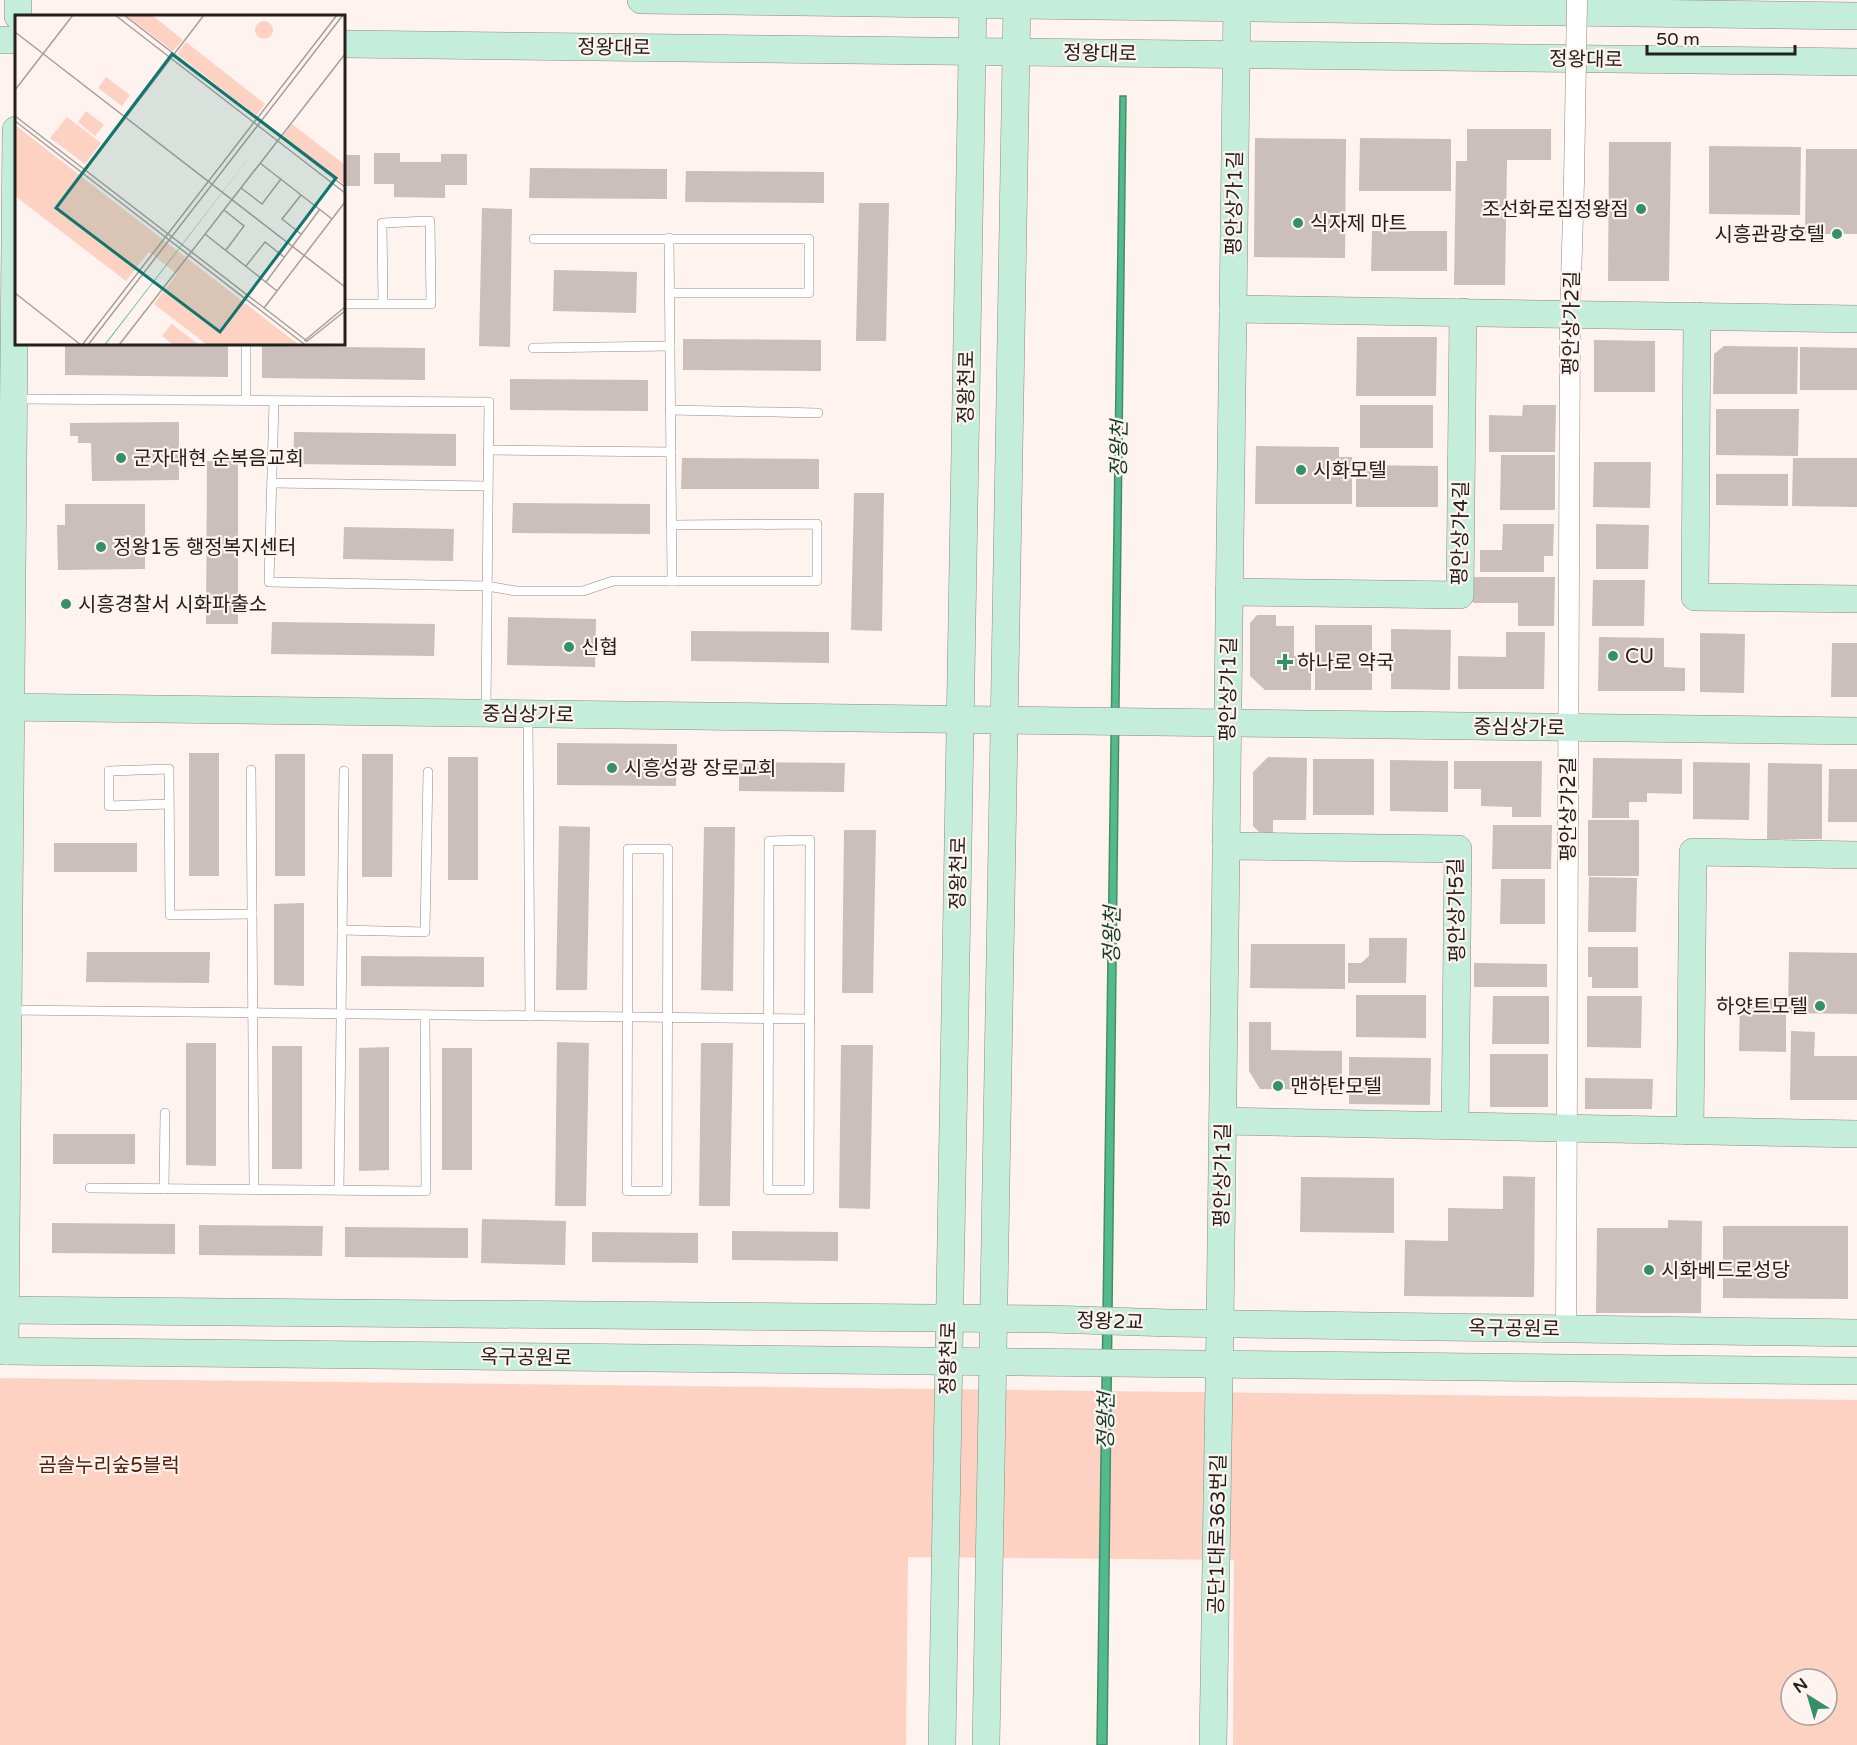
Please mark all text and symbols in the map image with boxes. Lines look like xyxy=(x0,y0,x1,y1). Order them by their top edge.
inset map xyxy=(15,15,345,345)
scale bar xyxy=(1647,18,1796,56)
text: 50 m xyxy=(1656,28,1700,50)
street label: 정왕대로 xyxy=(577,35,651,61)
street label: 정왕대로 xyxy=(1063,41,1137,67)
street label: 정왕대로 xyxy=(1549,47,1623,73)
street label: 평안상가1길 xyxy=(1222,151,1248,256)
place label: 조선화로집정왕점 xyxy=(1482,198,1629,222)
marker: 조선화로집정왕점 xyxy=(1634,202,1648,216)
place label: 식자제 마트 xyxy=(1310,212,1407,236)
marker: 식자제 마트 xyxy=(1291,216,1305,230)
place label: 시흥관광호텔 xyxy=(1715,223,1825,247)
marker: 시흥관광호텔 xyxy=(1830,227,1844,241)
street label: 평안상가2길 xyxy=(1559,271,1585,376)
street label: 정왕천로 xyxy=(954,350,980,424)
water label: 정왕천 xyxy=(1106,417,1133,478)
place label: 군자대현 순복음교회 xyxy=(133,447,304,471)
marker: 군자대현 순복음교회 xyxy=(114,451,128,465)
place label: 시화모텔 xyxy=(1313,459,1387,483)
marker: 시화모텔 xyxy=(1294,463,1308,477)
street label: 평안상가4길 xyxy=(1448,481,1474,586)
place label: 정왕1동 행정복지센터 xyxy=(113,536,296,560)
marker: 정왕1동 행정복지센터 xyxy=(94,540,108,554)
place label: 시흥경찰서 시화파출소 xyxy=(78,593,267,617)
marker: 시흥경찰서 시화파출소 xyxy=(59,597,73,611)
place label: 신협 xyxy=(581,636,618,660)
street label: 평안상가1길 xyxy=(1216,637,1242,742)
marker: 신협 xyxy=(562,640,576,654)
place label: CU xyxy=(1625,645,1654,669)
marker: CU xyxy=(1606,649,1620,663)
place label: 하나로 약국 xyxy=(1297,651,1394,675)
marker: 하나로 약국 xyxy=(1278,655,1292,669)
street label: 중심상가로 xyxy=(482,702,574,728)
street label: 중심상가로 xyxy=(1473,715,1565,741)
place label: 시흥성광 장로교회 xyxy=(624,757,776,781)
street label: 평안상가2길 xyxy=(1557,757,1581,861)
marker: 시흥성광 장로교회 xyxy=(605,761,619,775)
street label: 정왕천로 xyxy=(946,836,972,910)
street label: 평안상가5길 xyxy=(1444,857,1470,962)
water label: 정왕천 xyxy=(1099,903,1126,964)
place label: 하얏트모텔 xyxy=(1716,995,1808,1019)
marker: 하얏트모텔 xyxy=(1813,999,1827,1013)
place label: 맨하탄모텔 xyxy=(1290,1075,1382,1099)
marker: 맨하탄모텔 xyxy=(1271,1079,1285,1093)
street label: 평안상가1길 xyxy=(1210,1123,1236,1228)
place label: 시화베드로성당 xyxy=(1661,1259,1790,1283)
marker: 시화베드로성당 xyxy=(1642,1263,1656,1277)
street label: 정왕2교 xyxy=(1076,1309,1144,1335)
street label: 옥구공원로 xyxy=(1468,1316,1560,1342)
street label: 정왕천로 xyxy=(936,1321,962,1395)
street label: 옥구공원로 xyxy=(480,1345,572,1371)
water label: 정왕천 xyxy=(1093,1389,1120,1450)
street label: 공단1대로363번길 xyxy=(1205,1453,1231,1615)
park label: 곰솔누리숲5블럭 xyxy=(38,1454,180,1478)
north arrow xyxy=(1779,1667,1839,1727)
text: N xyxy=(1789,1674,1812,1698)

